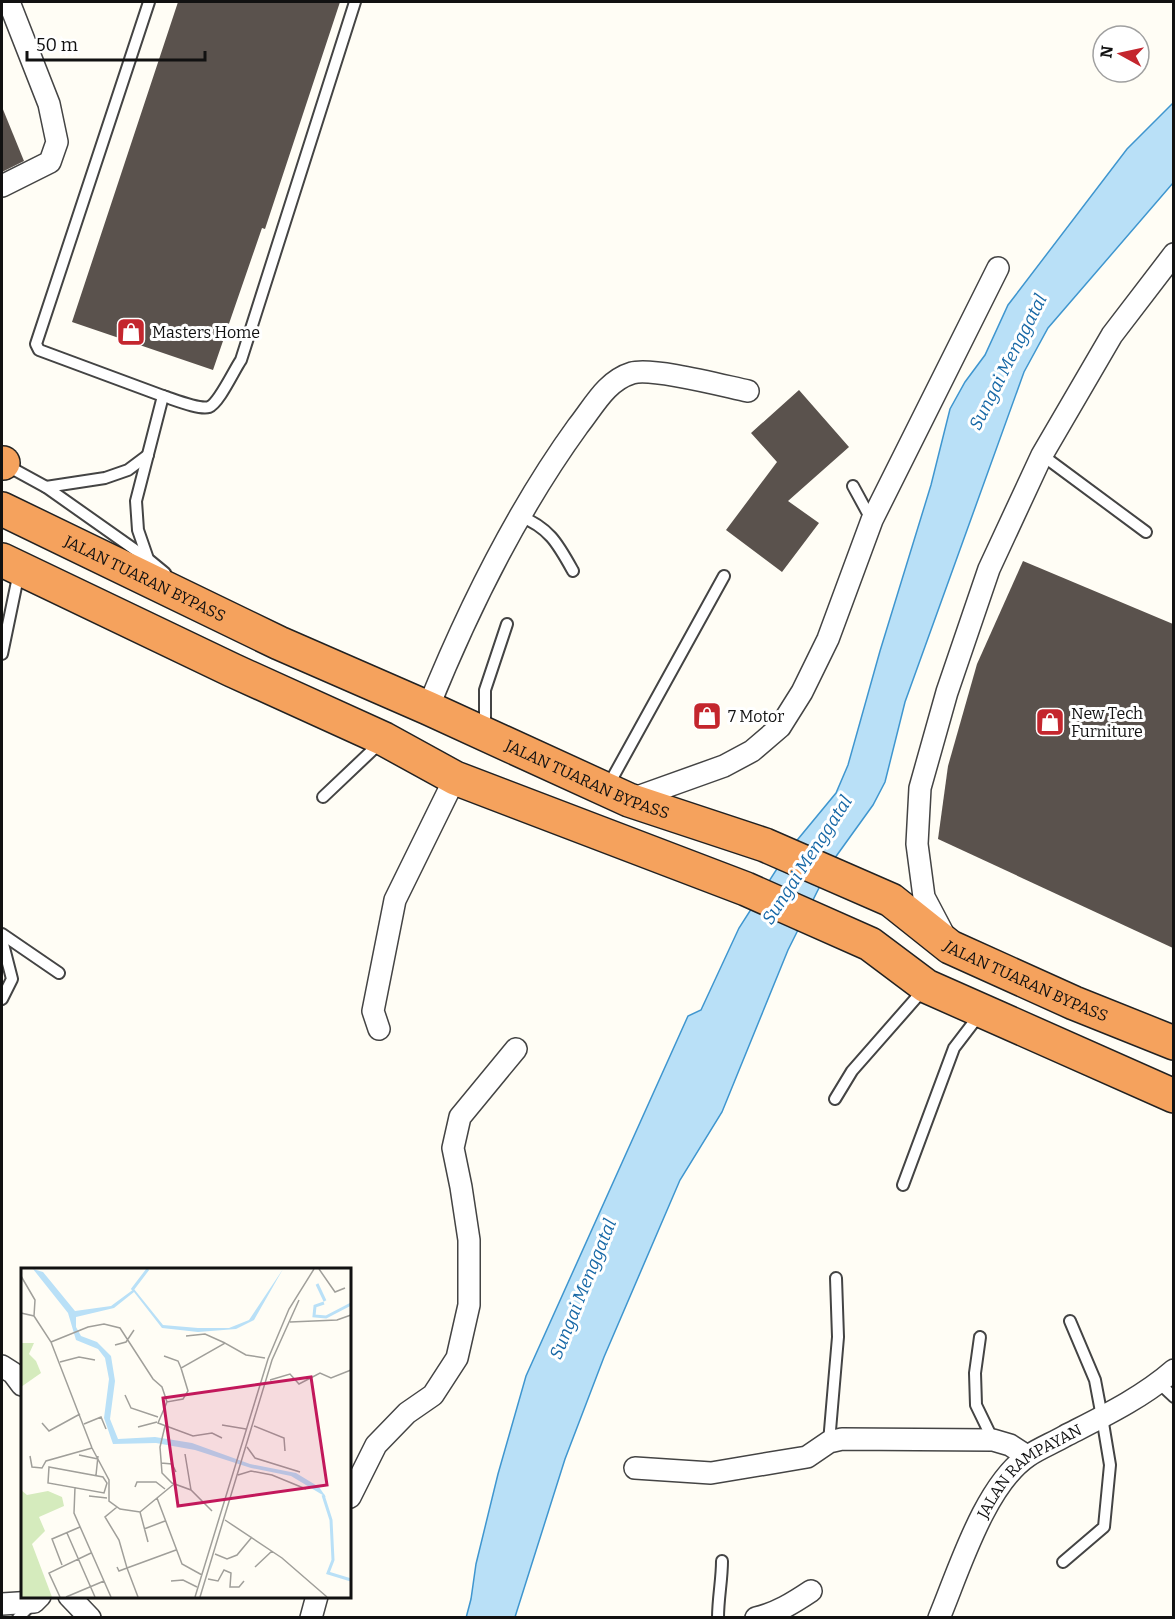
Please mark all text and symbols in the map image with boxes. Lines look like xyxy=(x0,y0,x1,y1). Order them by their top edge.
scale bar xyxy=(27,24,206,62)
north arrow xyxy=(1091,24,1151,84)
text: 50 m xyxy=(36,34,78,56)
text: N xyxy=(1096,45,1117,59)
water label: Sungai Menggatal xyxy=(964,290,1052,433)
shop icon: Masters Home xyxy=(115,316,147,348)
place label: Masters Home xyxy=(152,323,260,342)
street label: JALAN TUARAN BYPASS xyxy=(60,531,229,626)
shop icon: 7 Motor xyxy=(691,700,723,732)
place label: New Tech Furniture xyxy=(1071,704,1143,741)
shop icon: New Tech Furniture xyxy=(1034,706,1066,738)
place label: 7 Motor xyxy=(728,707,784,726)
street label: JALAN TUARAN BYPASS xyxy=(501,735,672,823)
water label: Sungai Menggatal xyxy=(757,791,857,929)
street label: JALAN TUARAN BYPASS xyxy=(939,936,1111,1026)
water label: Sungai Menggatal xyxy=(545,1216,621,1362)
inset map xyxy=(21,1268,351,1598)
street label: JALAN RAMPAYAN xyxy=(973,1420,1085,1522)

